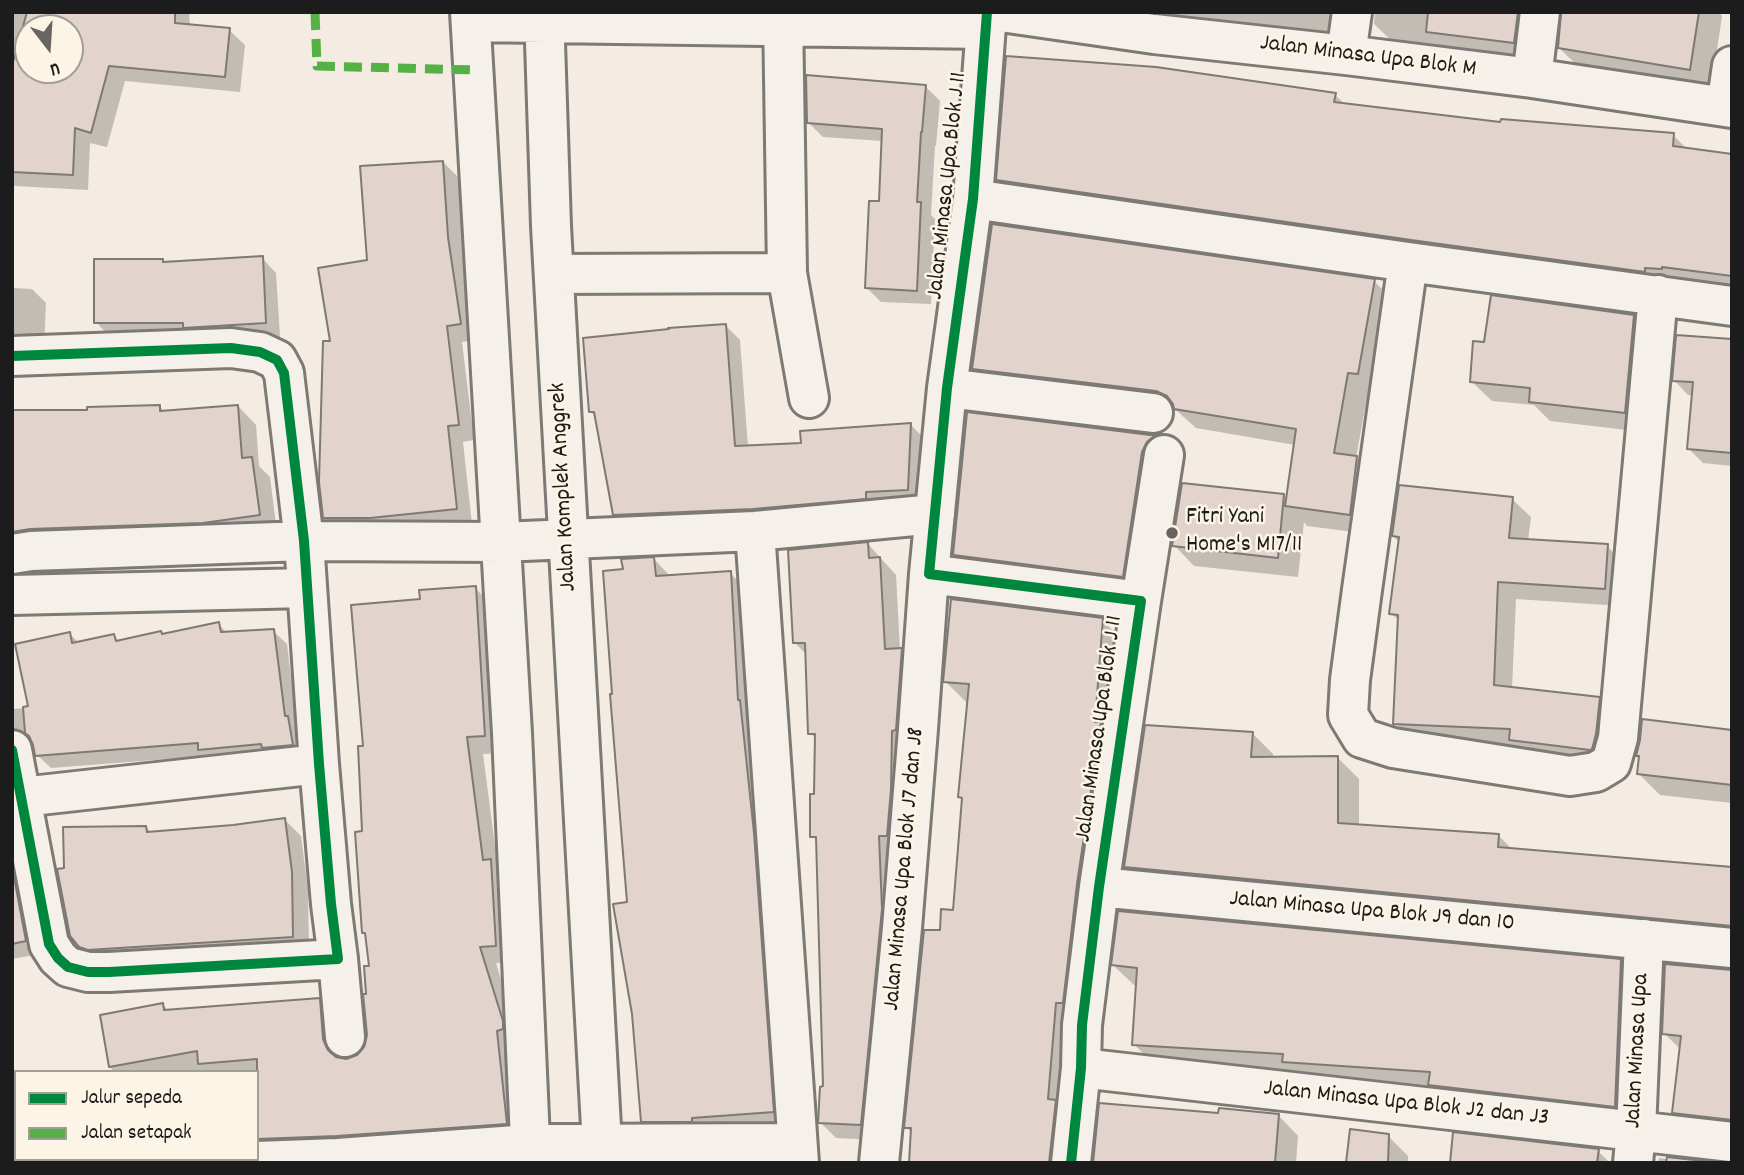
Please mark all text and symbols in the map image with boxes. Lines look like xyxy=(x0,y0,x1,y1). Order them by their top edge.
north arrow xyxy=(14,14,84,84)
street label: Jalan Minasa Upa Blok M xyxy=(1258,30,1478,86)
text: U xyxy=(46,53,63,82)
street label: Jalan Minasa Upa Blok J 11 xyxy=(923,71,975,301)
street label: Jalan Komplek Anggrek xyxy=(545,382,585,592)
place label: Fitri Yani Home's M17/11 xyxy=(1186,505,1302,561)
marker: Fitri Yani Home's M17/11 xyxy=(1164,525,1180,541)
street label: Jalan Minasa Upa Blok J 11 xyxy=(1071,614,1131,844)
street label: Jalan Minasa Upa Blok J7 dan J8 xyxy=(879,726,933,1012)
street label: Jalan Minasa Upa Blok J9 dan 10 xyxy=(1228,886,1516,940)
street label: Jalan Minasa Upa xyxy=(1621,973,1657,1129)
legend xyxy=(14,1070,259,1161)
street label: Jalan Minasa Upa Blok J2 dan J3 xyxy=(1262,1076,1550,1134)
text: Jalur sepeda xyxy=(81,1084,182,1114)
text: Jalan setapak xyxy=(81,1119,192,1149)

